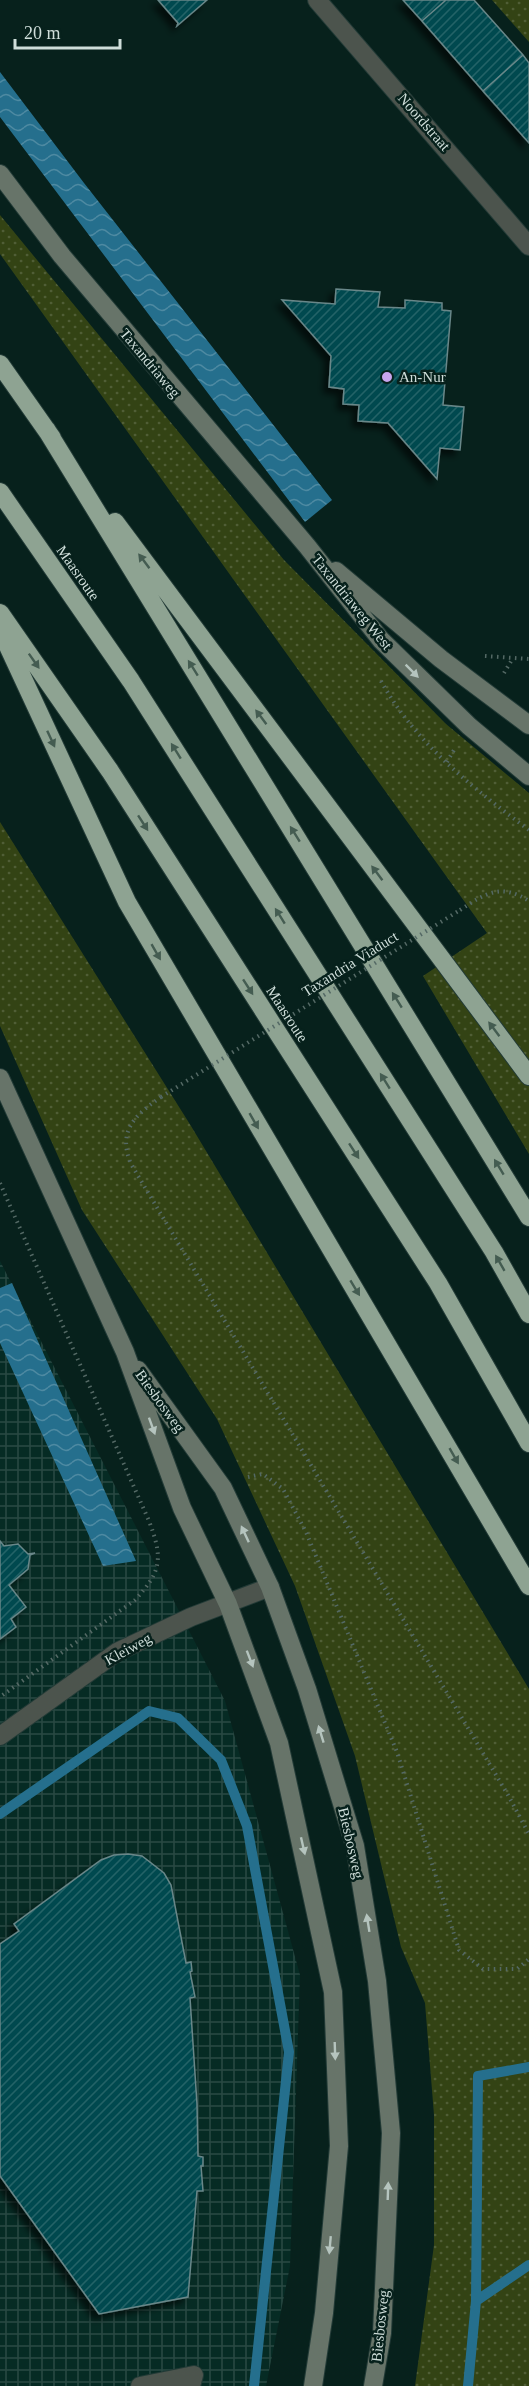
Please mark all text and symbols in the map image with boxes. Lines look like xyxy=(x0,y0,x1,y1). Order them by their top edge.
scale bar xyxy=(15,12,120,50)
text: 20 m xyxy=(24,23,61,43)
street label: Noordstraat xyxy=(395,90,454,155)
street label: Taxandriaweg xyxy=(117,325,184,401)
place label: An-Nur xyxy=(399,369,446,385)
marker: An-Nur xyxy=(380,370,394,384)
street label: Maasroute xyxy=(53,542,103,604)
street label: Taxandriaweg West xyxy=(309,551,396,653)
one-way arrow xyxy=(138,553,150,569)
one-way arrow xyxy=(28,653,40,669)
one-way arrow xyxy=(187,660,198,676)
one-way arrow xyxy=(405,664,420,678)
one-way arrow xyxy=(255,709,267,724)
one-way arrow xyxy=(47,730,56,748)
one-way arrow xyxy=(170,743,181,760)
one-way arrow xyxy=(138,814,149,831)
one-way arrow xyxy=(290,826,301,842)
one-way arrow xyxy=(371,865,384,881)
one-way arrow xyxy=(275,908,286,924)
street label: Taxandria Viaduct xyxy=(299,928,402,1000)
one-way arrow xyxy=(151,944,161,961)
one-way arrow xyxy=(243,979,254,995)
street label: Maasroute xyxy=(263,983,311,1045)
one-way arrow xyxy=(392,992,403,1008)
one-way arrow xyxy=(488,1022,500,1038)
one-way arrow xyxy=(379,1072,390,1089)
one-way arrow xyxy=(249,1113,259,1130)
one-way arrow xyxy=(348,1143,359,1159)
one-way arrow xyxy=(493,1159,504,1175)
one-way arrow xyxy=(495,1254,505,1271)
one-way arrow xyxy=(349,1280,360,1296)
street label: Biesbosweg xyxy=(132,1367,188,1435)
one-way arrow xyxy=(148,1417,158,1435)
one-way arrow xyxy=(448,1448,459,1464)
one-way arrow xyxy=(240,1526,249,1543)
street label: Kleiweg xyxy=(102,1629,155,1668)
one-way arrow xyxy=(245,1650,255,1668)
one-way arrow xyxy=(316,1725,325,1743)
street label: Biesbosweg xyxy=(335,1806,367,1881)
one-way arrow xyxy=(299,1837,309,1855)
one-way arrow xyxy=(363,1913,372,1932)
one-way arrow xyxy=(330,2041,340,2060)
one-way arrow xyxy=(384,2181,393,2200)
one-way arrow xyxy=(325,2236,335,2255)
street label: Biesbosweg xyxy=(368,2289,392,2363)

